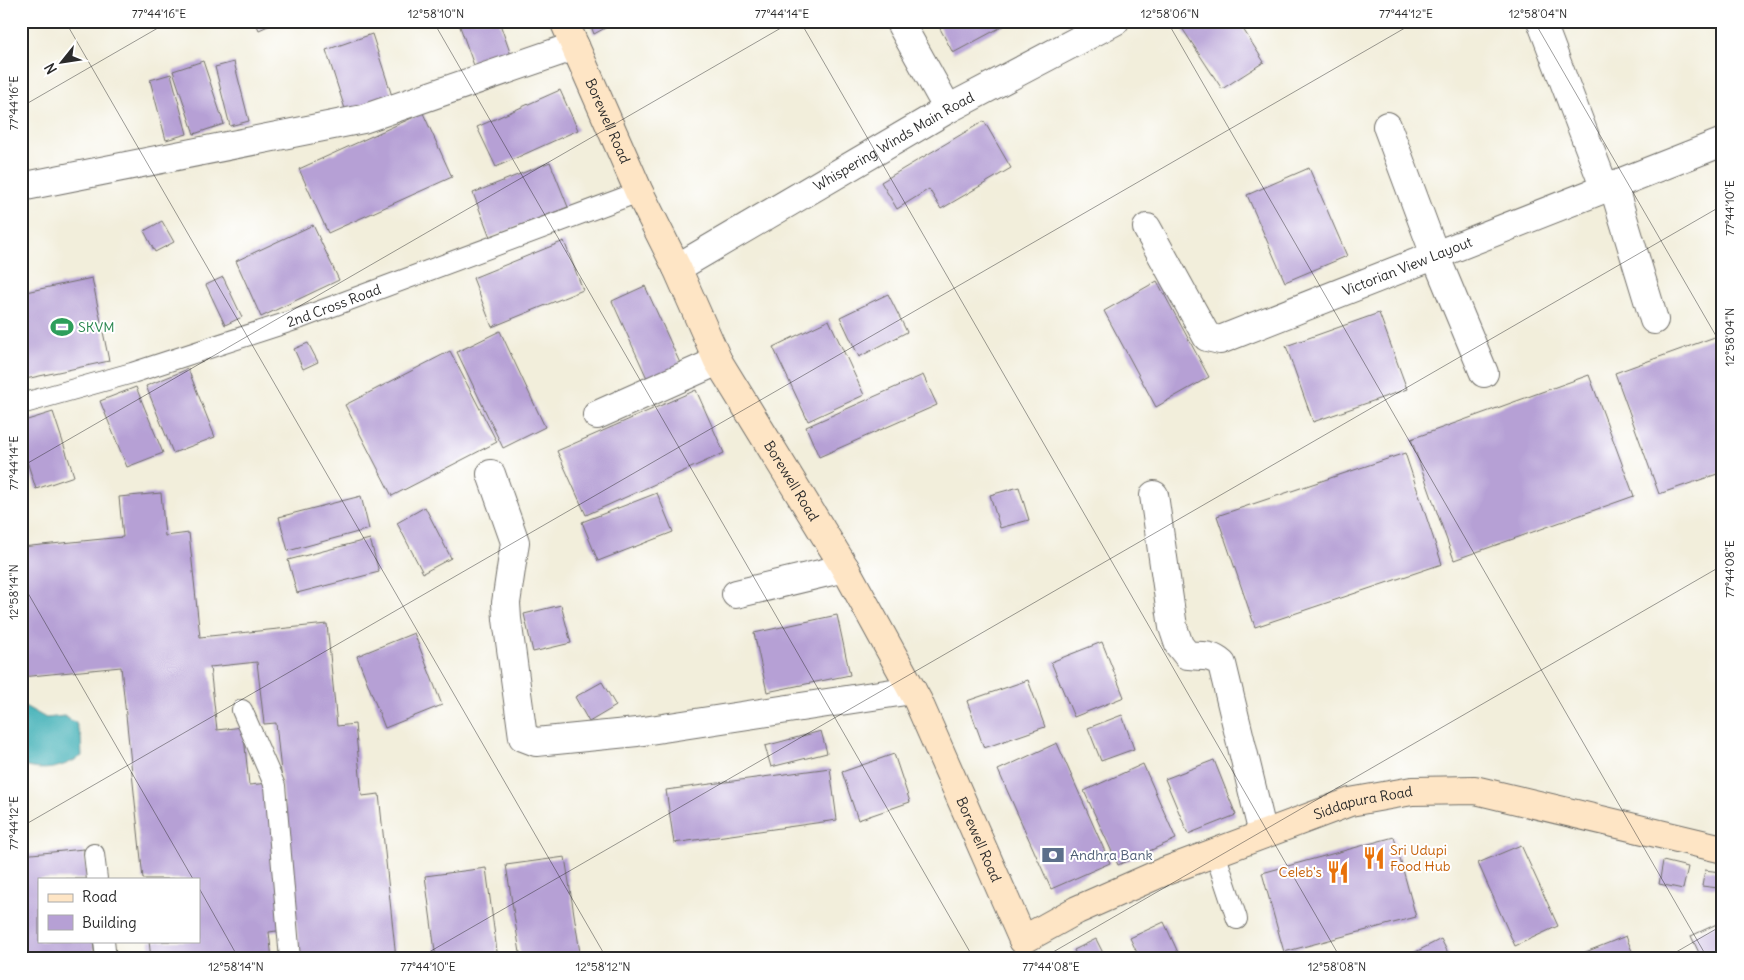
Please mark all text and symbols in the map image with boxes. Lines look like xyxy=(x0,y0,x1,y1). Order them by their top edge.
text: 77°44'16"E xyxy=(132,6,186,21)
text: 12°58'10"N xyxy=(408,6,464,21)
text: 77°44'14"E xyxy=(755,6,809,21)
text: 12°58'06"N xyxy=(1141,6,1199,21)
text: 77°44'12"E xyxy=(1379,6,1433,21)
text: 12°58'04"N xyxy=(1509,6,1567,21)
north arrow xyxy=(38,38,88,88)
text: N xyxy=(41,60,61,77)
text: 77°44'16"E xyxy=(6,76,21,130)
street label: Borewell Road xyxy=(581,76,634,166)
street label: Whispering Winds Main Road xyxy=(810,88,977,195)
text: 77°44'10"E xyxy=(1722,180,1737,236)
street label: Victorian View Layout xyxy=(1340,233,1475,300)
street label: 2nd Cross Road xyxy=(284,280,383,331)
text: 12°58'04"N xyxy=(1722,308,1737,366)
sports icon: SKVM xyxy=(49,314,75,340)
place label: SKVM xyxy=(78,318,115,336)
text: 77°44'14"E xyxy=(6,436,21,490)
street label: Borewell Road xyxy=(760,437,823,524)
text: 77°44'08"E xyxy=(1722,540,1737,598)
text: 12°58'14"N xyxy=(6,564,21,620)
street label: Siddapura Road xyxy=(1311,782,1414,824)
street label: Borewell Road xyxy=(952,794,1005,885)
text: 77°44'12"E xyxy=(6,796,21,850)
place label: Sri Udupi Food Hub xyxy=(1390,841,1451,875)
bank icon: Andhra Bank xyxy=(1040,842,1066,868)
restaurant icon: Sri Udupi Food Hub xyxy=(1361,845,1387,871)
place label: Andhra Bank xyxy=(1070,846,1153,864)
restaurant icon: Celeb's xyxy=(1325,859,1351,885)
place label: Celeb's xyxy=(1279,863,1322,881)
legend xyxy=(38,878,200,942)
text: Road xyxy=(82,887,117,906)
text: Building xyxy=(82,913,137,932)
text: 12°58'14"N xyxy=(208,959,264,974)
text: 77°44'10"E xyxy=(400,959,456,974)
text: 12°58'12"N xyxy=(575,959,631,974)
text: 77°44'08"E xyxy=(1022,959,1080,974)
text: 12°58'08"N xyxy=(1308,959,1366,974)

